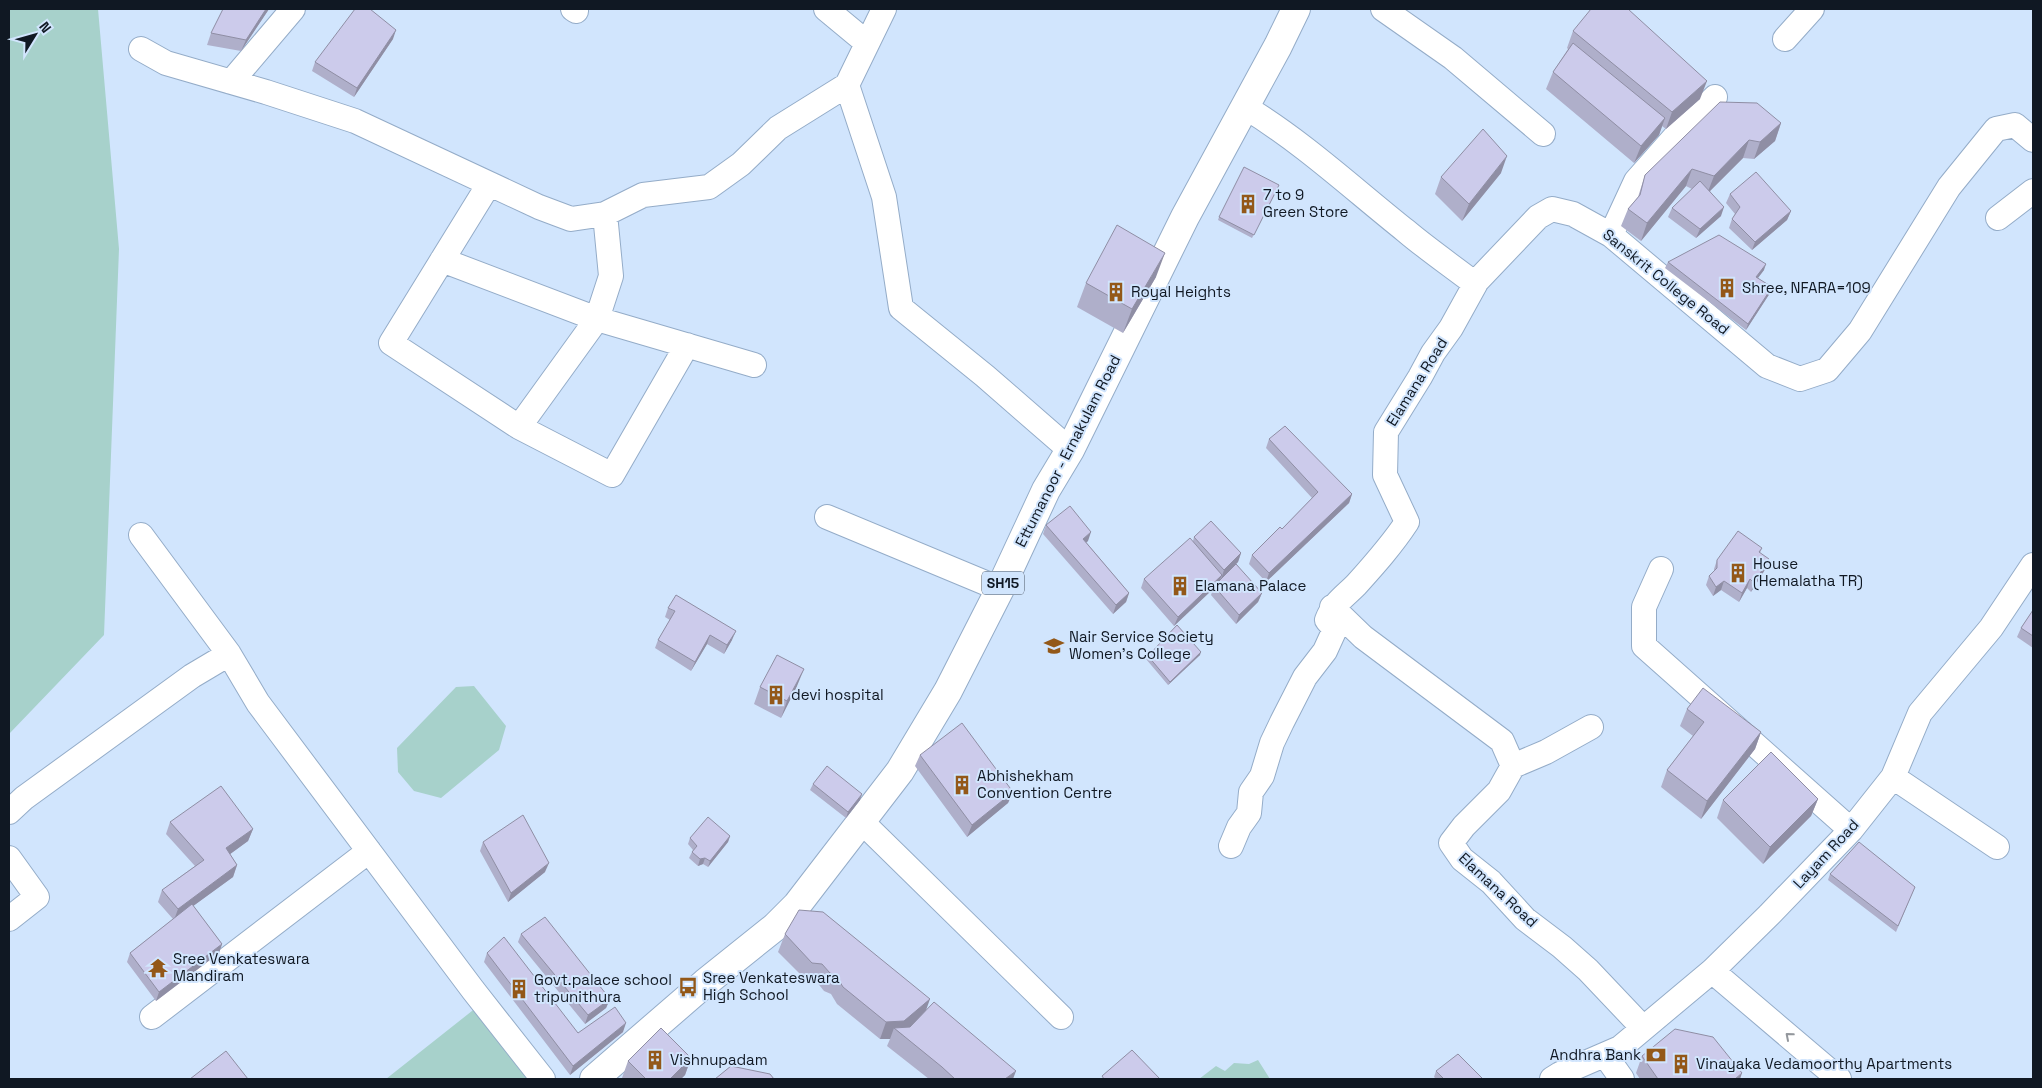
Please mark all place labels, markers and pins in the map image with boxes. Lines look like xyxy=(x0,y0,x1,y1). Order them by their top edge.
place label: 7 to 9 Green Store xyxy=(1263,185,1349,221)
building icon: 7 to 9 Green Store xyxy=(1237,193,1259,215)
building icon: Shree, NFARA=109 xyxy=(1716,277,1738,299)
place label: Shree, NFARA=109 xyxy=(1742,278,1871,297)
building icon: Royal Heights xyxy=(1105,281,1127,303)
place label: Royal Heights xyxy=(1131,282,1231,301)
place label: House (Hemalatha TR) xyxy=(1753,554,1863,591)
building icon: House (Hemalatha TR) xyxy=(1727,562,1749,584)
building icon: Elamana Palace xyxy=(1169,575,1191,597)
place label: Elamana Palace xyxy=(1195,576,1306,595)
place label: Nair Service Society Women's College xyxy=(1069,627,1214,663)
school or university icon: Nair Service Society Women's College xyxy=(1043,635,1065,657)
building icon: devi hospital xyxy=(765,684,787,706)
place label: devi hospital xyxy=(791,685,884,704)
place label: Abhishekham Convention Centre xyxy=(977,766,1112,802)
building icon: Abhishekham Convention Centre xyxy=(951,774,973,796)
place label: Sree Venkateswara Mandiram xyxy=(173,949,310,985)
temple icon: Sree Venkateswara Mandiram xyxy=(147,957,169,979)
place label: Sree Venkateswara High School xyxy=(703,968,840,1004)
place label: Govt.palace school tripunithura xyxy=(534,970,672,1006)
bus stop icon: Sree Venkateswara High School xyxy=(677,976,699,998)
building icon: Govt.palace school tripunithura xyxy=(508,978,530,1000)
bank icon: Andhra Bank xyxy=(1645,1044,1667,1066)
place label: Andhra Bank xyxy=(1550,1045,1641,1064)
building icon: Vishnupadam xyxy=(644,1049,666,1071)
place label: Vishnupadam xyxy=(670,1050,768,1069)
building icon: Vinayaka Vedamoorthy Apartments xyxy=(1670,1053,1692,1075)
place label: Vinayaka Vedamoorthy Apartments xyxy=(1696,1054,1952,1073)

